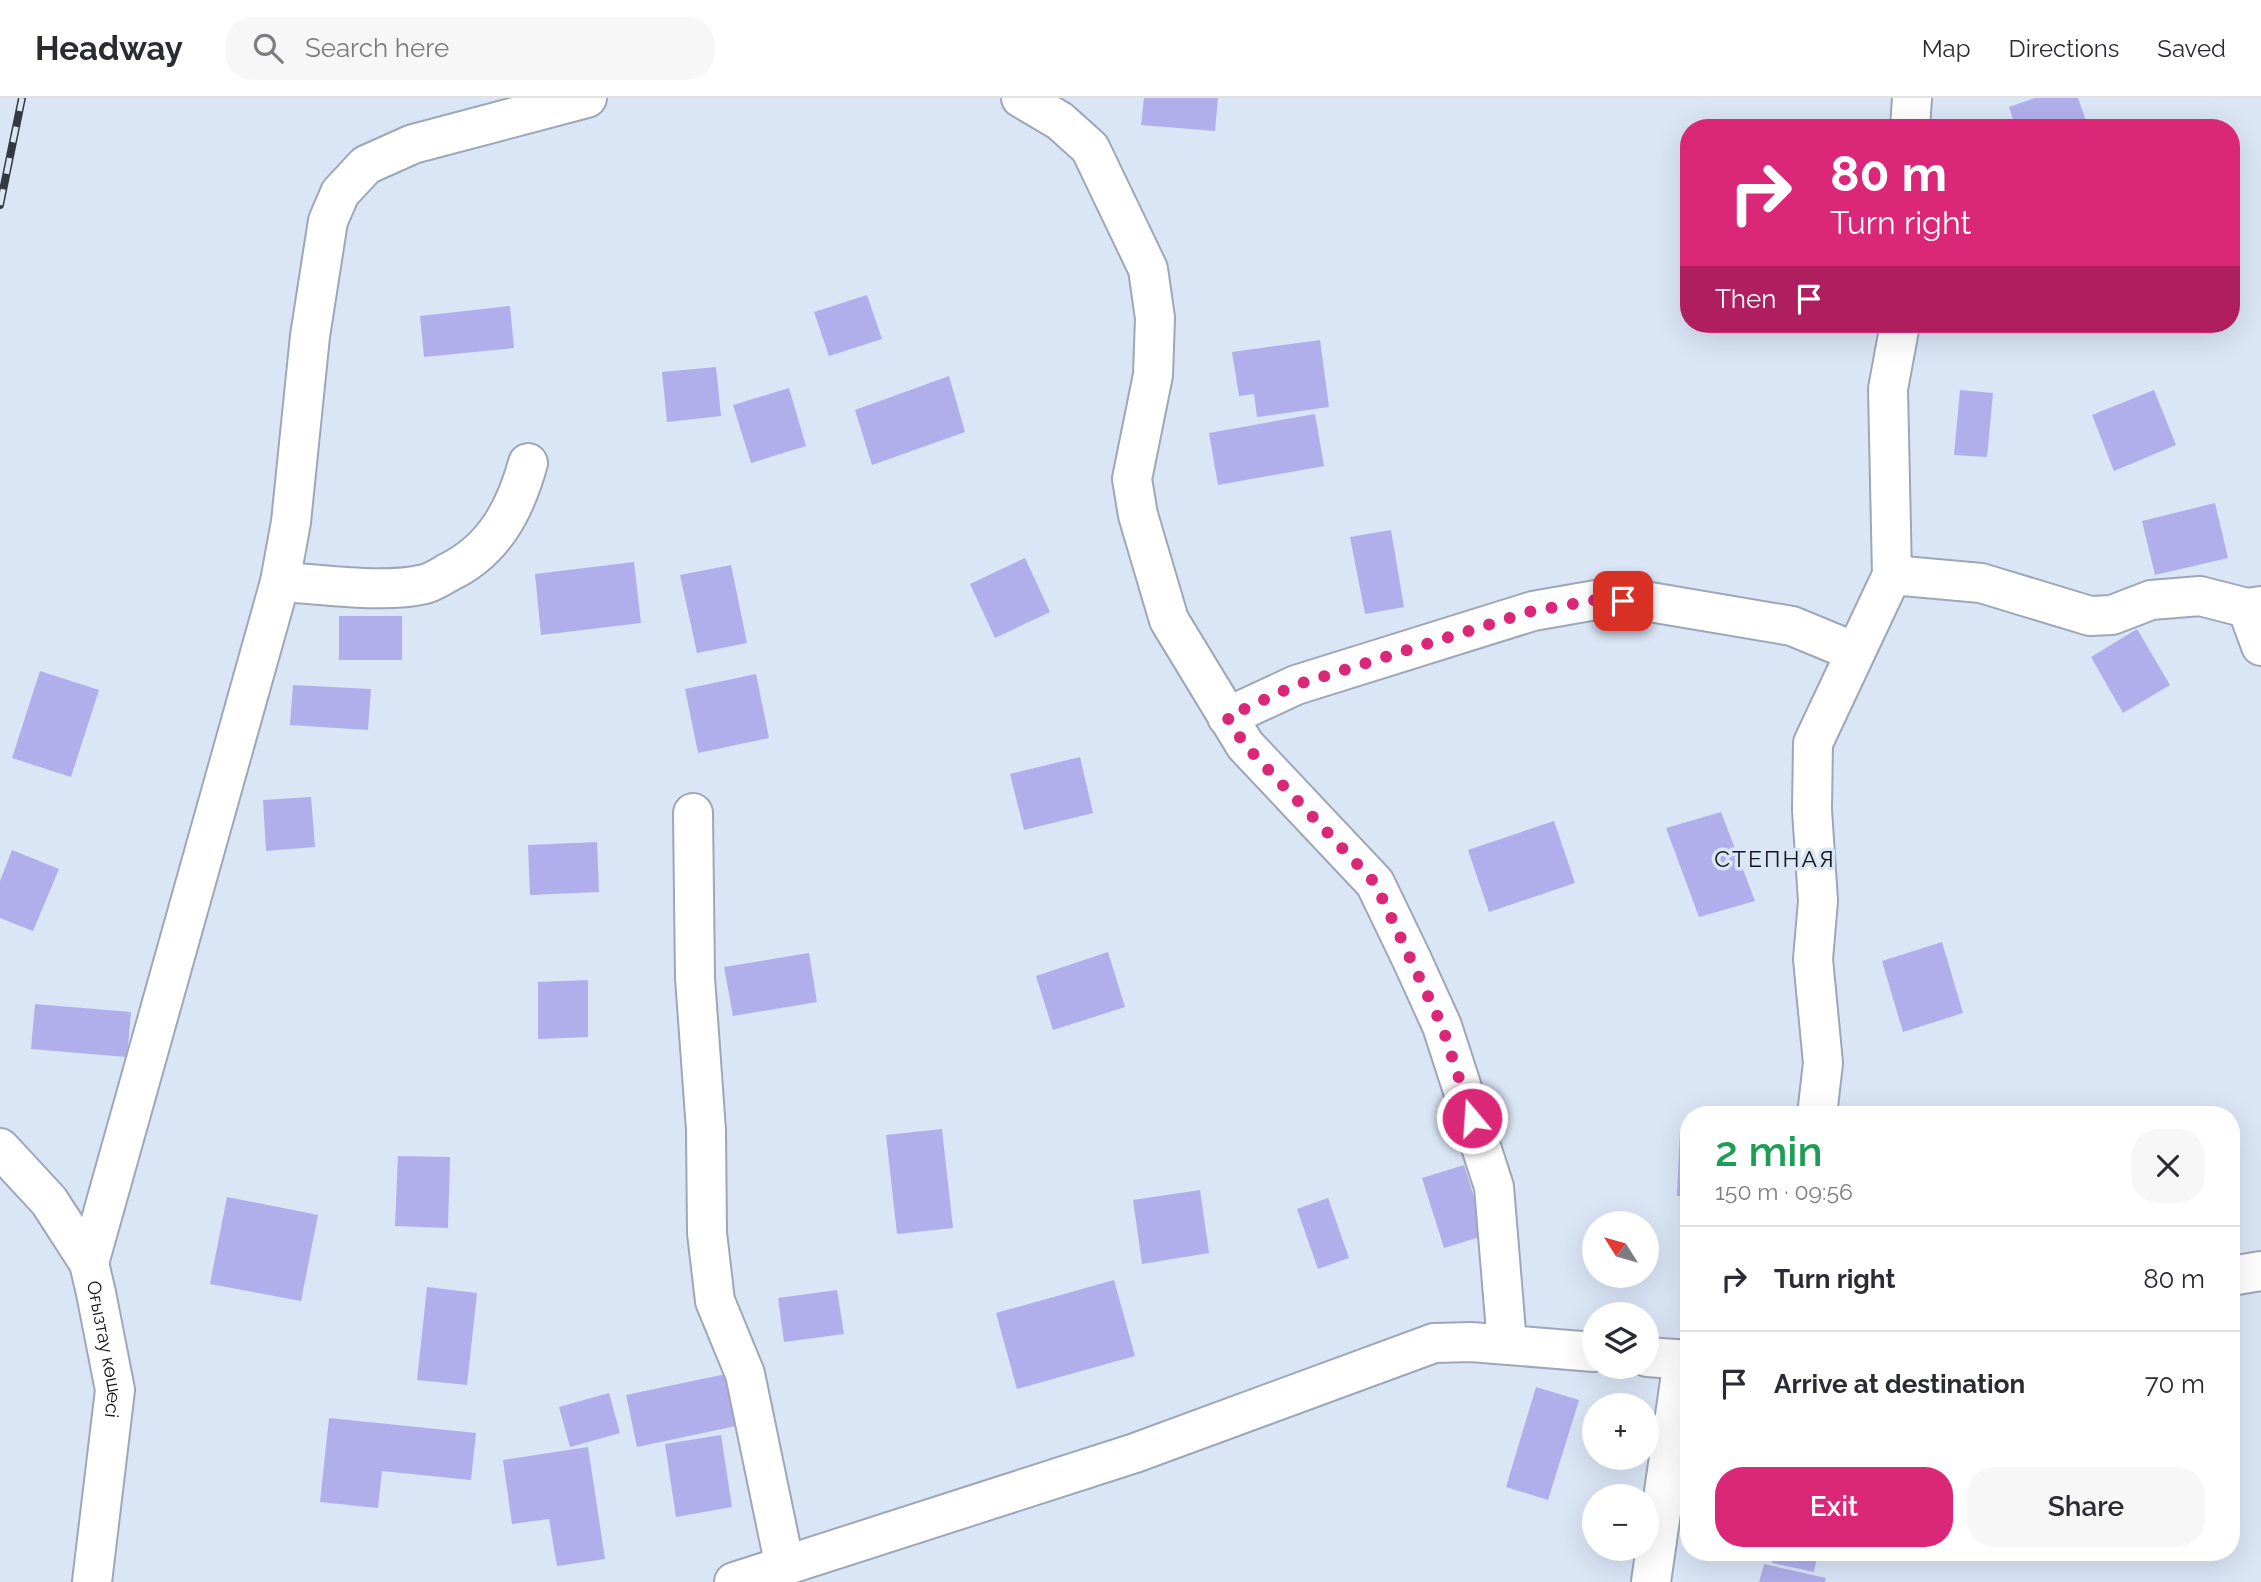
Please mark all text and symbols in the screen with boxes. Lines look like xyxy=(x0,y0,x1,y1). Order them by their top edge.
search box xyxy=(225,17,715,80)
text: Headway xyxy=(35,29,183,68)
icon: search xyxy=(249,29,287,67)
text: Search here xyxy=(305,33,449,63)
text: Map xyxy=(1922,34,1971,63)
text: Directions xyxy=(2009,34,2119,63)
text: Saved xyxy=(2157,34,2226,63)
text: 80 m xyxy=(1830,145,1947,202)
icon: right xyxy=(1715,147,1806,238)
text: Turn right xyxy=(1830,204,1971,241)
icon: arrive xyxy=(1790,280,1828,318)
text: Then xyxy=(1715,284,1776,314)
pin xyxy=(1593,571,1653,631)
icon: arrive xyxy=(1604,582,1642,620)
district label: СТЕПНАЯ xyxy=(1714,845,1836,872)
position arrow xyxy=(1435,1081,1509,1155)
text: 2 min xyxy=(1715,1127,1823,1176)
button: close xyxy=(2131,1129,2205,1203)
text: 150 m · 09:56 xyxy=(1715,1178,1853,1205)
north arrow xyxy=(1582,1211,1659,1288)
map controls xyxy=(1582,1211,1659,1561)
icon: right xyxy=(1715,1260,1753,1298)
text: Turn right xyxy=(1774,1264,1895,1294)
text: 80 m xyxy=(2143,1264,2205,1294)
street label: Оғызтау көшесі xyxy=(82,1278,126,1419)
button: layers xyxy=(1582,1302,1659,1379)
icon: arrive xyxy=(1715,1365,1753,1403)
text: Arrive at destination xyxy=(1774,1369,2025,1399)
text: 70 m xyxy=(2145,1369,2205,1399)
button: + xyxy=(1582,1393,1659,1470)
button: Exit xyxy=(1715,1467,1953,1547)
button: Share xyxy=(1967,1467,2205,1547)
button: − xyxy=(1582,1484,1659,1561)

